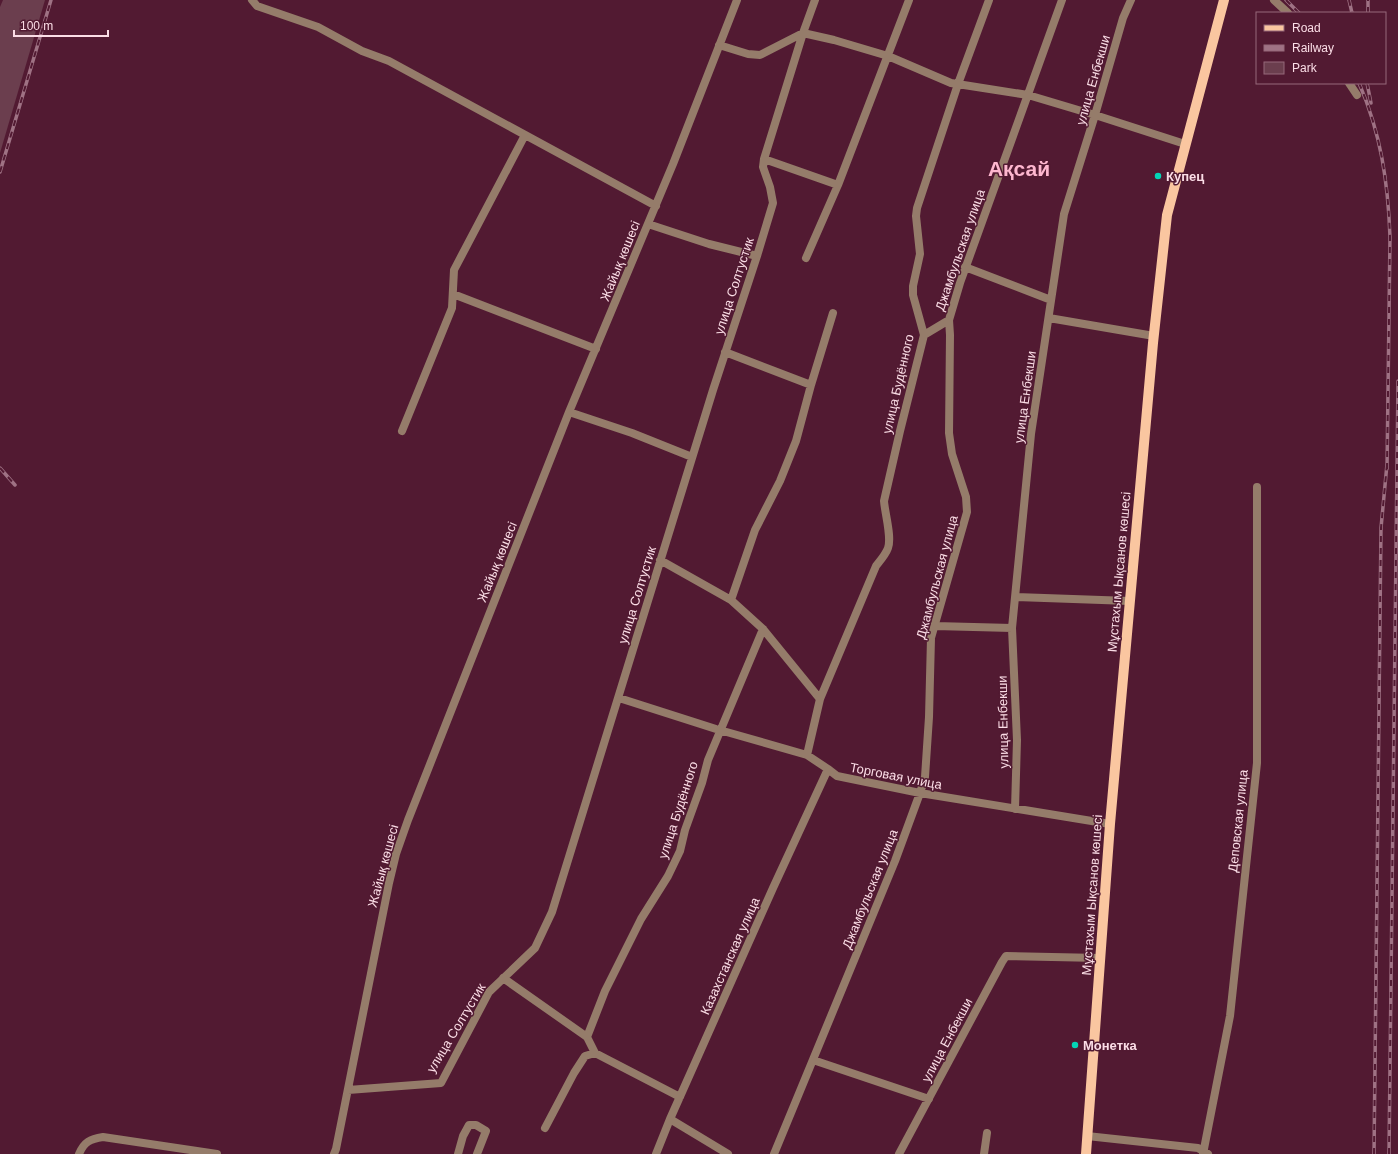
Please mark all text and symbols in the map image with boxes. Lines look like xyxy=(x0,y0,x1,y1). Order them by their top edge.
scale bar xyxy=(14,12,108,38)
legend xyxy=(1256,12,1386,84)
text: 100 m xyxy=(20,19,53,33)
text: Road xyxy=(1292,21,1321,35)
street label: улица Енбекши xyxy=(1073,33,1113,127)
text: Railway xyxy=(1292,41,1334,55)
text: Park xyxy=(1292,61,1318,75)
district label: Ақсай xyxy=(988,157,1050,180)
place label: Купец xyxy=(1166,169,1204,184)
marker: Купец xyxy=(1153,171,1163,181)
street label: Джамбульская улица xyxy=(932,187,988,313)
street label: Жайық көшесі xyxy=(597,219,643,303)
street label: улица Солтустик xyxy=(711,235,757,336)
street label: улица Будённого xyxy=(879,333,917,435)
street label: улица Енбекши xyxy=(1011,350,1039,444)
street label: Мұстахым Ықсанов көшесі xyxy=(1105,491,1134,653)
street label: Джамбульская улица xyxy=(913,513,961,640)
street label: Жайық көшесі xyxy=(474,520,520,604)
street label: улица Солтустик xyxy=(615,544,659,646)
street label: улица Енбекши xyxy=(995,675,1011,769)
street label: улица Будённого xyxy=(655,759,701,861)
street label: Торговая улица xyxy=(849,760,944,792)
street label: Деповская улица xyxy=(1225,768,1251,873)
street label: Мұстахым Ықсанов көшесі xyxy=(1079,814,1105,976)
street label: Жайық көшесі xyxy=(365,823,401,909)
street label: Джамбульская улица xyxy=(839,826,901,951)
street label: Казахстанская улица xyxy=(697,894,763,1017)
street label: улица Солтустик xyxy=(424,981,489,1075)
street label: улица Енбекши xyxy=(919,995,975,1085)
place label: Монетка xyxy=(1083,1038,1138,1053)
marker: Монетка xyxy=(1070,1040,1080,1050)

